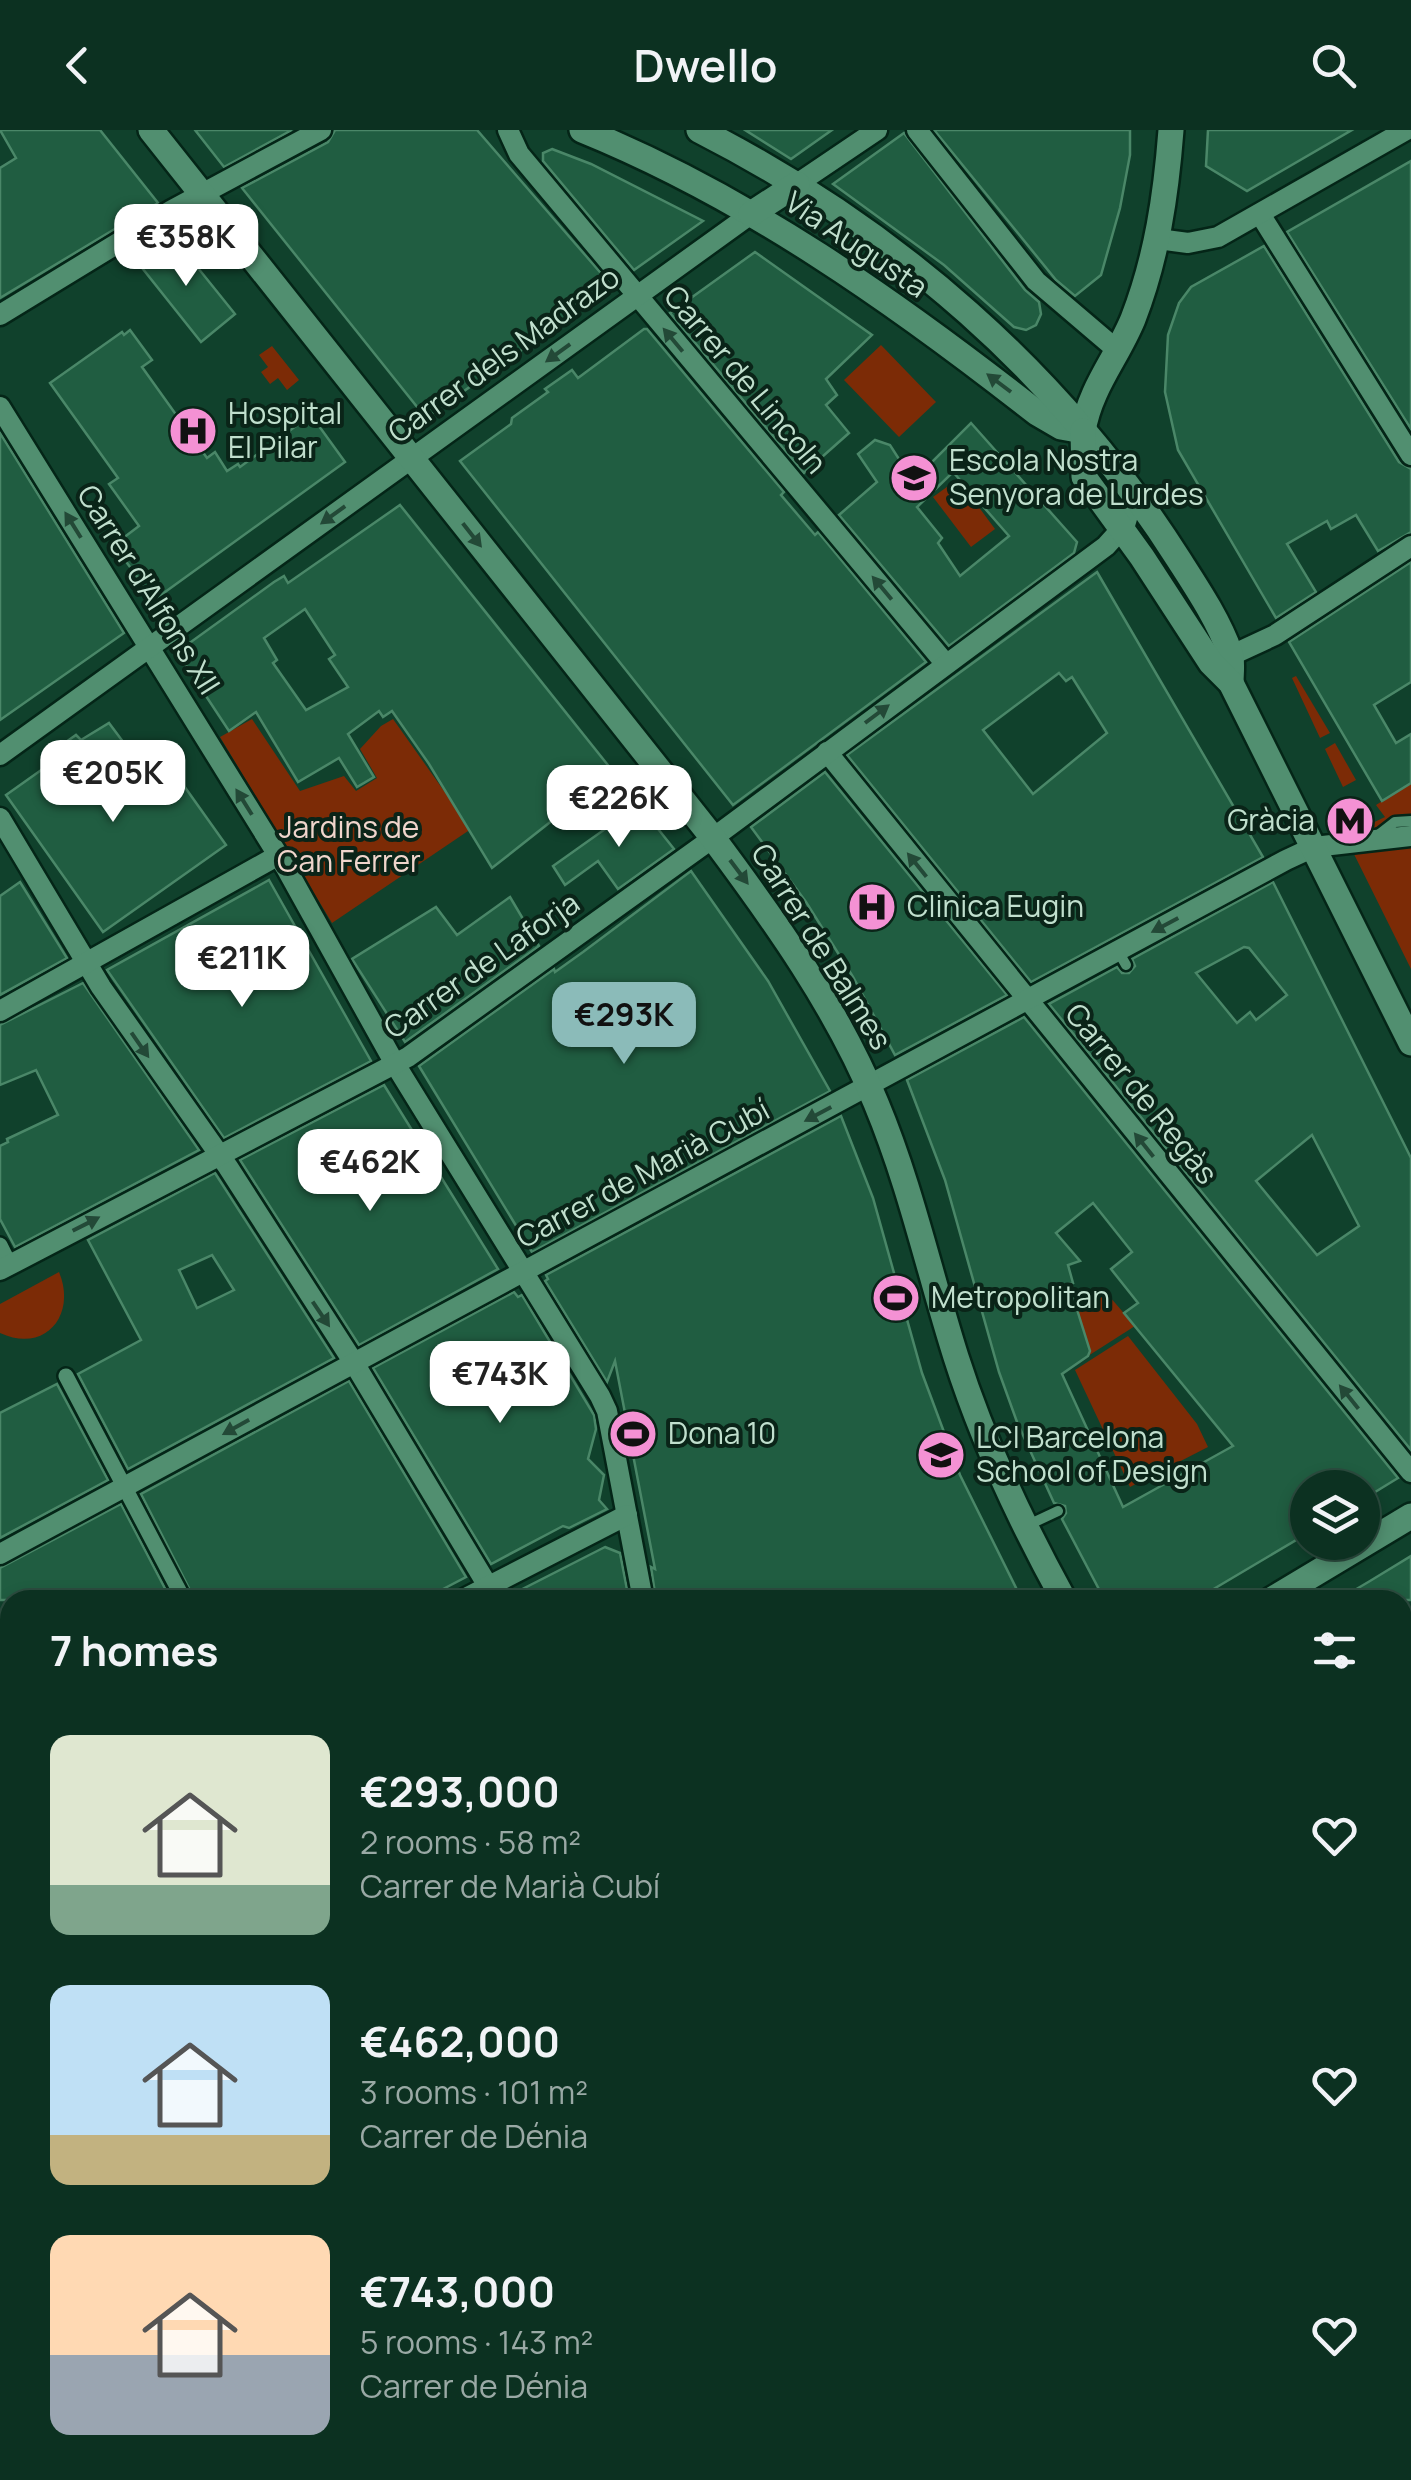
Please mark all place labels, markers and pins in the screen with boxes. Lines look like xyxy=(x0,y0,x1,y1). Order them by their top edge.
pin: €358K xyxy=(116,204,256,289)
place label: Hospital El Pilar xyxy=(228,392,342,467)
hospital icon: Hospital El Pilar xyxy=(167,405,219,457)
place label: Escola Nostra Senyora de Lurdes xyxy=(949,439,1204,514)
school or university icon: Escola Nostra Senyora de Lurdes xyxy=(888,452,940,504)
pin: €205K xyxy=(43,740,183,825)
pin: €226K xyxy=(549,765,689,850)
metro station icon: Gràcia xyxy=(1324,795,1376,847)
place label: Gràcia xyxy=(1227,799,1315,840)
hospital icon: Clinica Eugin xyxy=(846,881,898,933)
place label: Clinica Eugin xyxy=(907,885,1084,926)
pin: €211K xyxy=(172,925,312,1010)
pin: €293K xyxy=(554,982,694,1067)
pin: €462K xyxy=(300,1129,440,1214)
sports icon: Metropolitan xyxy=(870,1272,922,1324)
place label: Metropolitan xyxy=(931,1276,1110,1317)
pin: €743K xyxy=(430,1341,570,1426)
sports icon: Dona 10 xyxy=(607,1408,659,1460)
place label: Dona 10 xyxy=(668,1412,776,1453)
place label: LCI Barcelona School of Design xyxy=(976,1416,1208,1491)
school or university icon: LCI Barcelona School of Design xyxy=(915,1429,967,1481)

